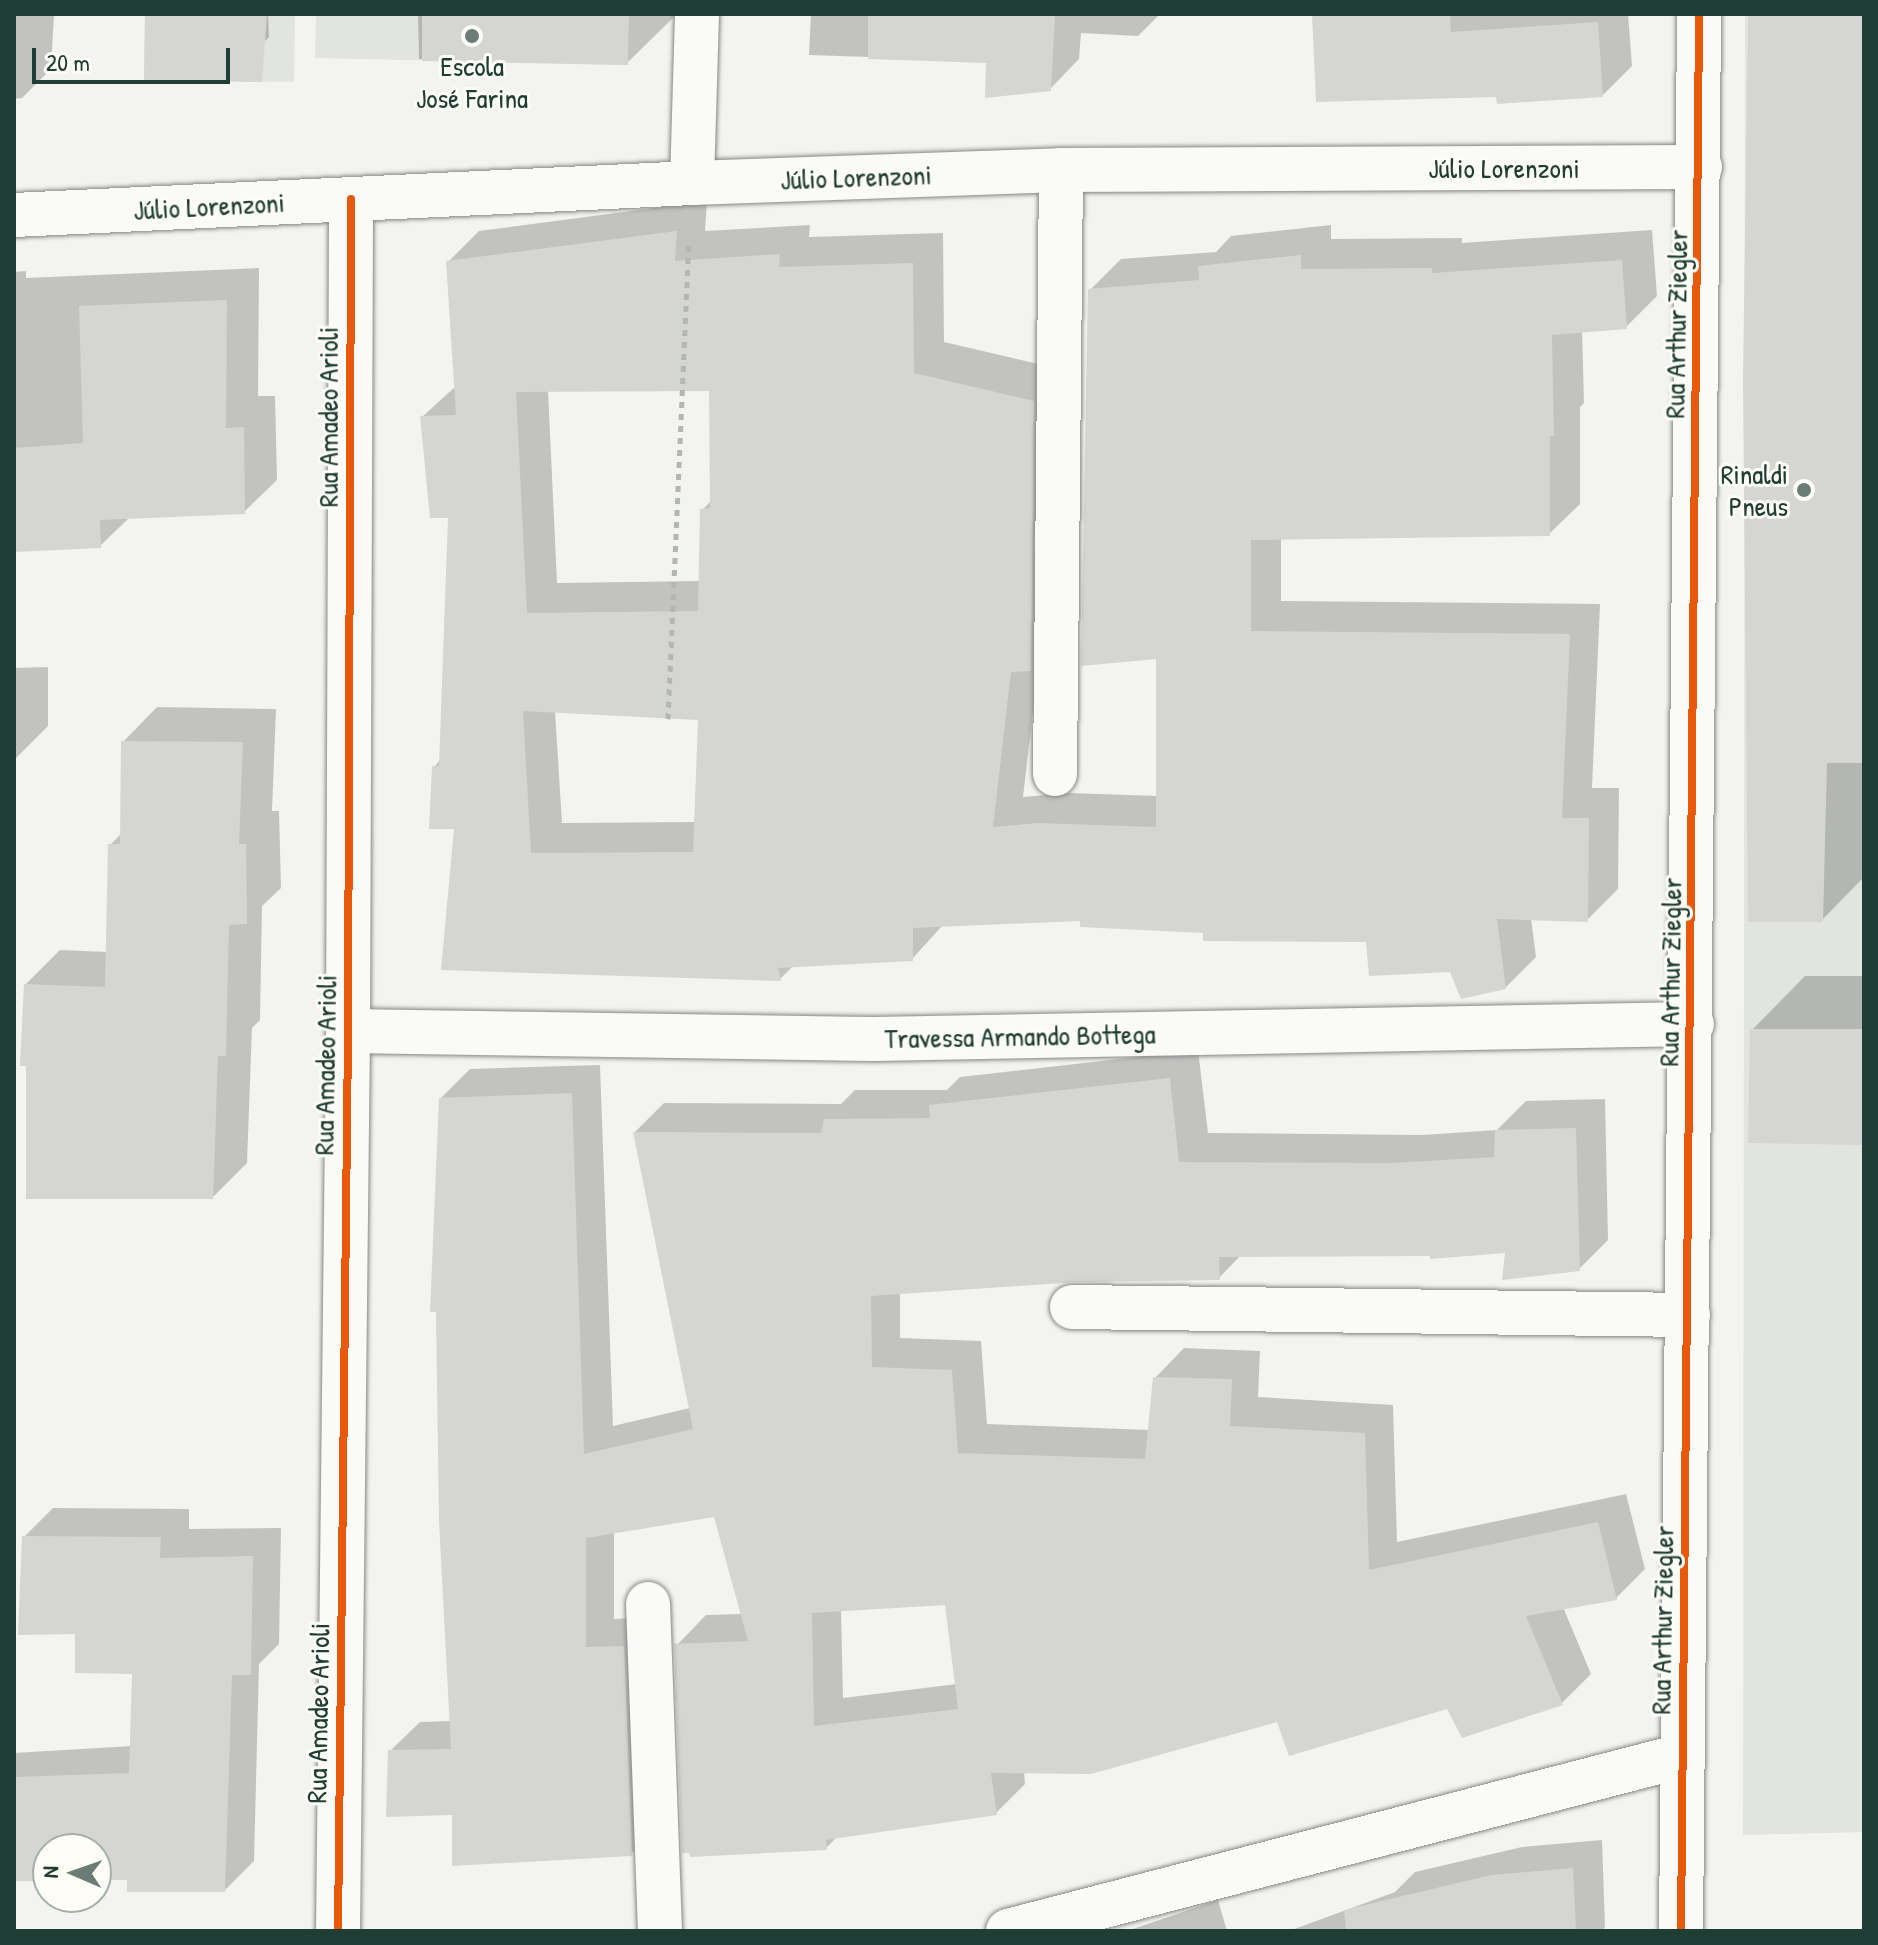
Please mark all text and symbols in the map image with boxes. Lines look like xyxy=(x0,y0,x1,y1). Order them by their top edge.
marker: Escola José Farina xyxy=(463,27,481,45)
scale bar xyxy=(36,32,234,82)
text: 20 m xyxy=(46,46,90,78)
place label: Escola José Farina xyxy=(416,49,528,115)
street label: Júlio Lorenzoni xyxy=(1428,151,1580,185)
street label: Júlio Lorenzoni xyxy=(780,158,932,196)
street label: Júlio Lorenzoni xyxy=(132,185,286,227)
street label: Rua Arthur Ziegler xyxy=(1658,229,1694,419)
street label: Rua Amadeo Arioli xyxy=(311,327,345,507)
place label: Rinaldi Pneus xyxy=(1721,457,1788,523)
marker: Rinaldi Pneus xyxy=(1795,481,1813,499)
street label: Rua Arthur Ziegler xyxy=(1652,877,1688,1067)
street label: Rua Amadeo Arioli xyxy=(307,974,343,1156)
street label: Travessa Armando Bottega xyxy=(884,1017,1156,1055)
street label: Rua Arthur Ziegler xyxy=(1644,1525,1680,1715)
street label: Rua Amadeo Arioli xyxy=(300,1622,336,1804)
north arrow xyxy=(32,1833,112,1913)
text: N xyxy=(35,1866,65,1879)

